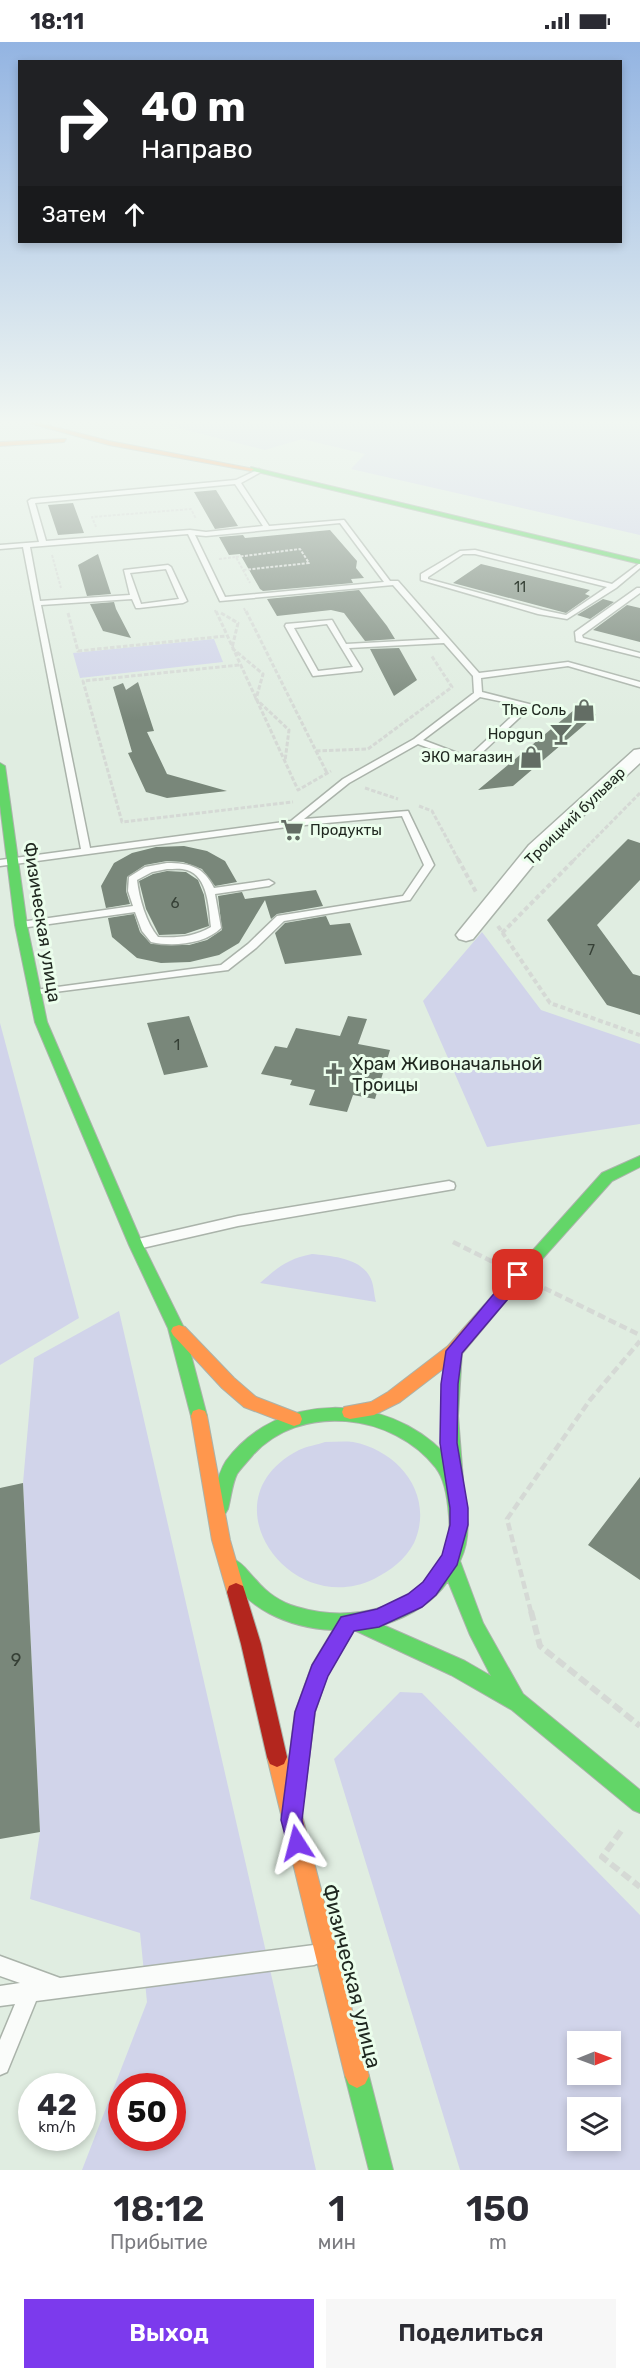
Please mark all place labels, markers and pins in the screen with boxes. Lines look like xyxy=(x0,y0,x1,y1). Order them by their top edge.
shop icon: The Соль xyxy=(571,697,597,723)
place label: The Соль xyxy=(502,701,566,719)
bar icon: Hopgun xyxy=(548,721,574,747)
place label: Hopgun xyxy=(488,725,543,743)
shop icon: ЭКО магазин xyxy=(518,744,544,770)
place label: ЭКО магазин xyxy=(421,748,513,766)
supermarket icon: Продукты xyxy=(279,817,305,843)
place label: Продукты xyxy=(310,821,382,839)
place label: Храм Живоначальной Троицы xyxy=(352,1053,542,1096)
church icon: Храм Живоначальной Троицы xyxy=(321,1061,347,1087)
pin xyxy=(492,1249,543,1300)

